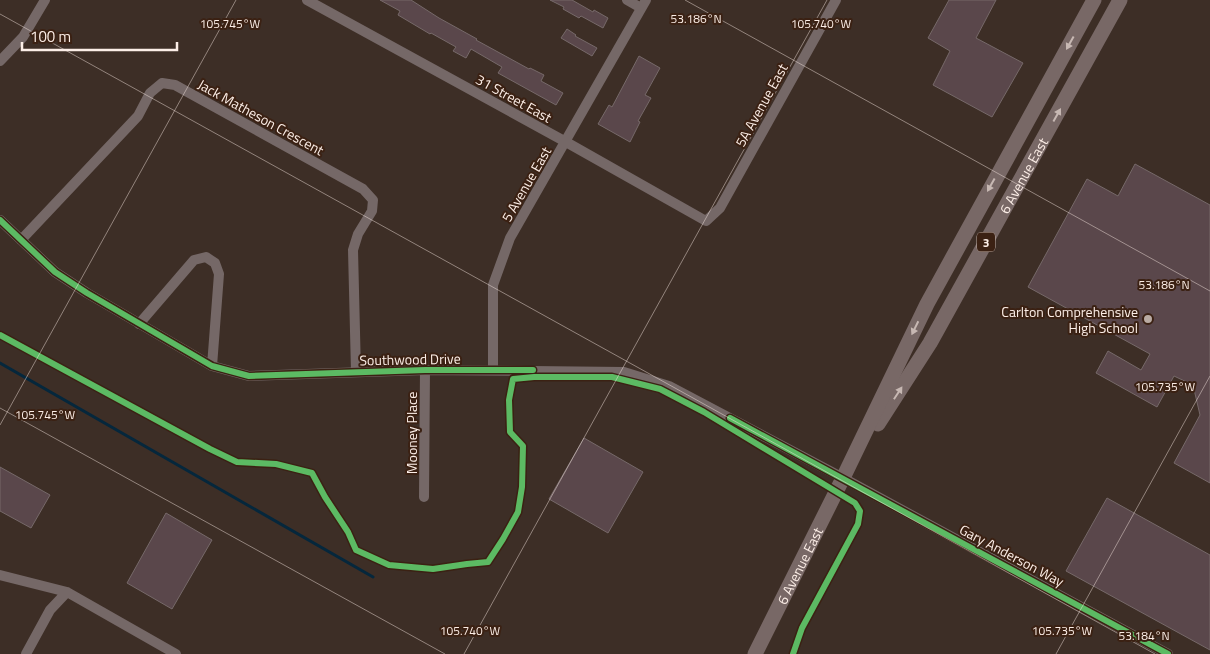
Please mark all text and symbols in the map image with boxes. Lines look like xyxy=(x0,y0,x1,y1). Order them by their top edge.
text: 53.186°N xyxy=(670,9,722,28)
text: 105.745°W xyxy=(200,14,260,33)
text: 105.740°W xyxy=(791,14,851,33)
scale bar xyxy=(22,20,178,52)
text: 100 m xyxy=(30,25,71,48)
one-way arrow xyxy=(1066,36,1075,49)
street label: 5A Avenue East xyxy=(729,59,793,150)
street label: 31 Street East xyxy=(472,68,556,128)
street label: Jack Matheson Crescent xyxy=(194,74,328,160)
one-way arrow xyxy=(1053,108,1061,123)
street label: 6 Avenue East xyxy=(993,133,1053,217)
street label: 5 Avenue East xyxy=(496,142,556,226)
one-way arrow xyxy=(987,178,996,191)
road number: 3 xyxy=(977,232,995,252)
text: 53.186°N xyxy=(1138,275,1190,294)
place label: Carlton Comprehensive High School xyxy=(1001,301,1138,338)
marker: Carlton Comprehensive High School xyxy=(1142,313,1154,325)
one-way arrow xyxy=(911,321,919,335)
street label: Southwood Drive xyxy=(359,348,461,370)
text: 105.735°W xyxy=(1135,377,1195,396)
one-way arrow xyxy=(893,386,903,400)
street label: Mooney Place xyxy=(401,392,422,474)
text: 105.745°W xyxy=(15,405,75,424)
street label: Gary Anderson Way xyxy=(956,519,1068,592)
street label: 6 Avenue East xyxy=(771,523,827,608)
text: 105.740°W xyxy=(440,621,500,640)
text: 105.735°W xyxy=(1032,621,1092,640)
text: 53.184°N xyxy=(1118,626,1170,645)

